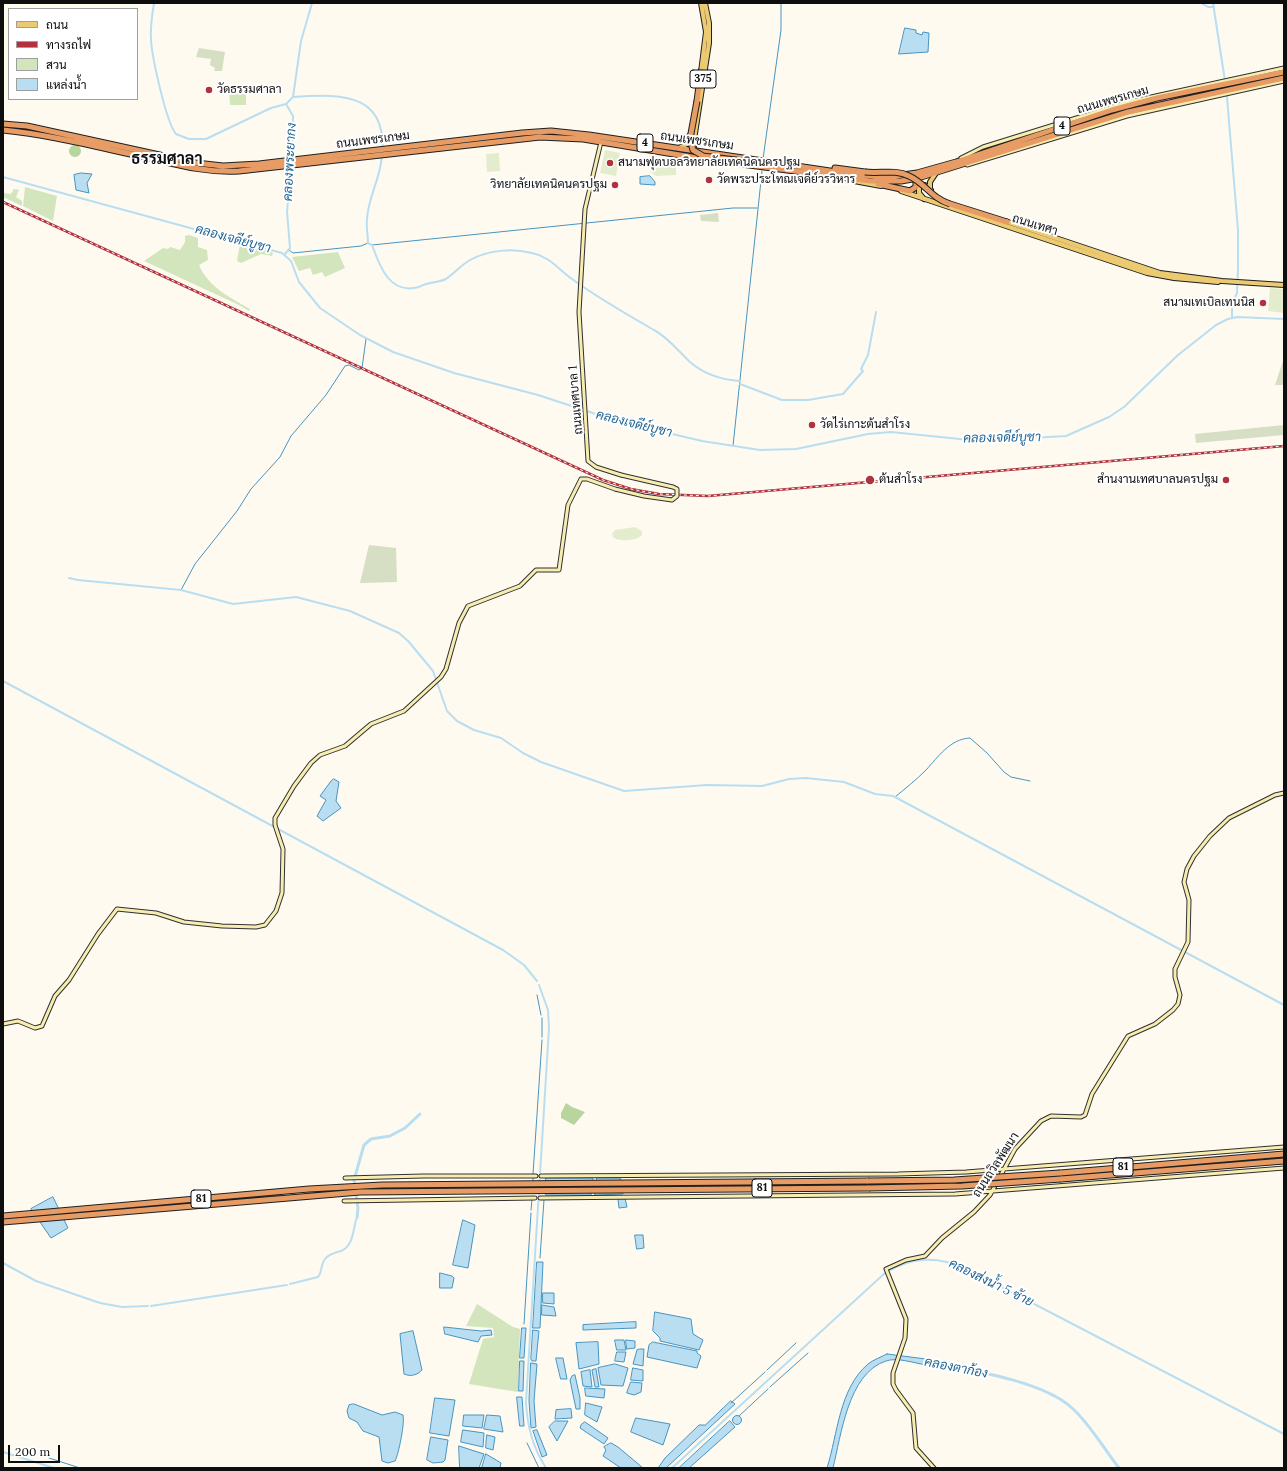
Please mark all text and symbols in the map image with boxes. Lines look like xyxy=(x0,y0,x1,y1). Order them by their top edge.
legend xyxy=(8,8,138,100)
text: ถนน xyxy=(46,17,68,32)
text: ทางรถไฟ xyxy=(46,37,91,52)
text: สวน xyxy=(46,57,67,72)
road number: 375 xyxy=(690,70,716,88)
text: แหล่งน้ำ xyxy=(46,77,86,92)
place label: วัดธรรมศาลา xyxy=(217,83,282,97)
street label: ถนนเพชรเกษม xyxy=(1076,83,1150,117)
marker: วัดธรรมศาลา xyxy=(204,85,214,95)
road number: 4 xyxy=(1054,117,1070,135)
water label: คลองพระยากง xyxy=(280,122,300,202)
street label: ถนนเพชรเกษม xyxy=(335,128,411,152)
street label: ถนนเพชรเกษม xyxy=(659,129,735,153)
road number: 4 xyxy=(637,134,653,152)
district label: ธรรมศาลา xyxy=(131,149,203,169)
place label: สนามฟุตบอลวิทยาลัยเทคนิคนครปฐม xyxy=(618,156,800,170)
marker: สนามฟุตบอลวิทยาลัยเทคนิคนครปฐม xyxy=(605,158,615,168)
place label: วัดพระประโทณเจดีย์วรวิหาร xyxy=(717,173,855,187)
marker: วัดพระประโทณเจดีย์วรวิหาร xyxy=(704,175,714,185)
place label: วิทยาลัยเทคนิคนครปฐม xyxy=(490,178,607,192)
marker: วิทยาลัยเทคนิคนครปฐม xyxy=(610,180,620,190)
street label: ถนนเทศา xyxy=(1010,211,1060,239)
water label: คลองเจดีย์บูชา xyxy=(193,221,273,257)
place label: สนามเทเบิลเทนนิส xyxy=(1163,296,1255,310)
marker: สนามเทเบิลเทนนิส xyxy=(1258,298,1268,308)
street label: ถนนเทศบาล 1 xyxy=(566,365,586,435)
water label: คลองเจดีย์บูชา xyxy=(594,407,674,441)
place label: วัดไร่เกาะต้นสำโรง xyxy=(820,418,910,432)
marker: วัดไร่เกาะต้นสำโรง xyxy=(807,420,817,430)
water label: คลองเจดีย์บูชา xyxy=(963,430,1041,446)
place label: ต้นสำโรง xyxy=(879,473,923,487)
place label: สำนงานเทศบาลนครปฐม xyxy=(1097,473,1218,487)
marker: ต้นสำโรง xyxy=(864,474,876,486)
marker: สำนงานเทศบาลนครปฐม xyxy=(1221,475,1231,485)
street label: ถนนถวิลพัฒนา xyxy=(970,1130,1022,1200)
road number: 81 xyxy=(1113,1158,1133,1176)
road number: 81 xyxy=(752,1179,772,1197)
road number: 81 xyxy=(191,1190,211,1208)
water label: คลองส่งน้ำ 5 ซ้าย xyxy=(946,1256,1036,1310)
water label: คลองตาก้อง xyxy=(923,1354,989,1382)
scale bar xyxy=(10,1437,62,1463)
text: 200 m xyxy=(15,1444,50,1459)

